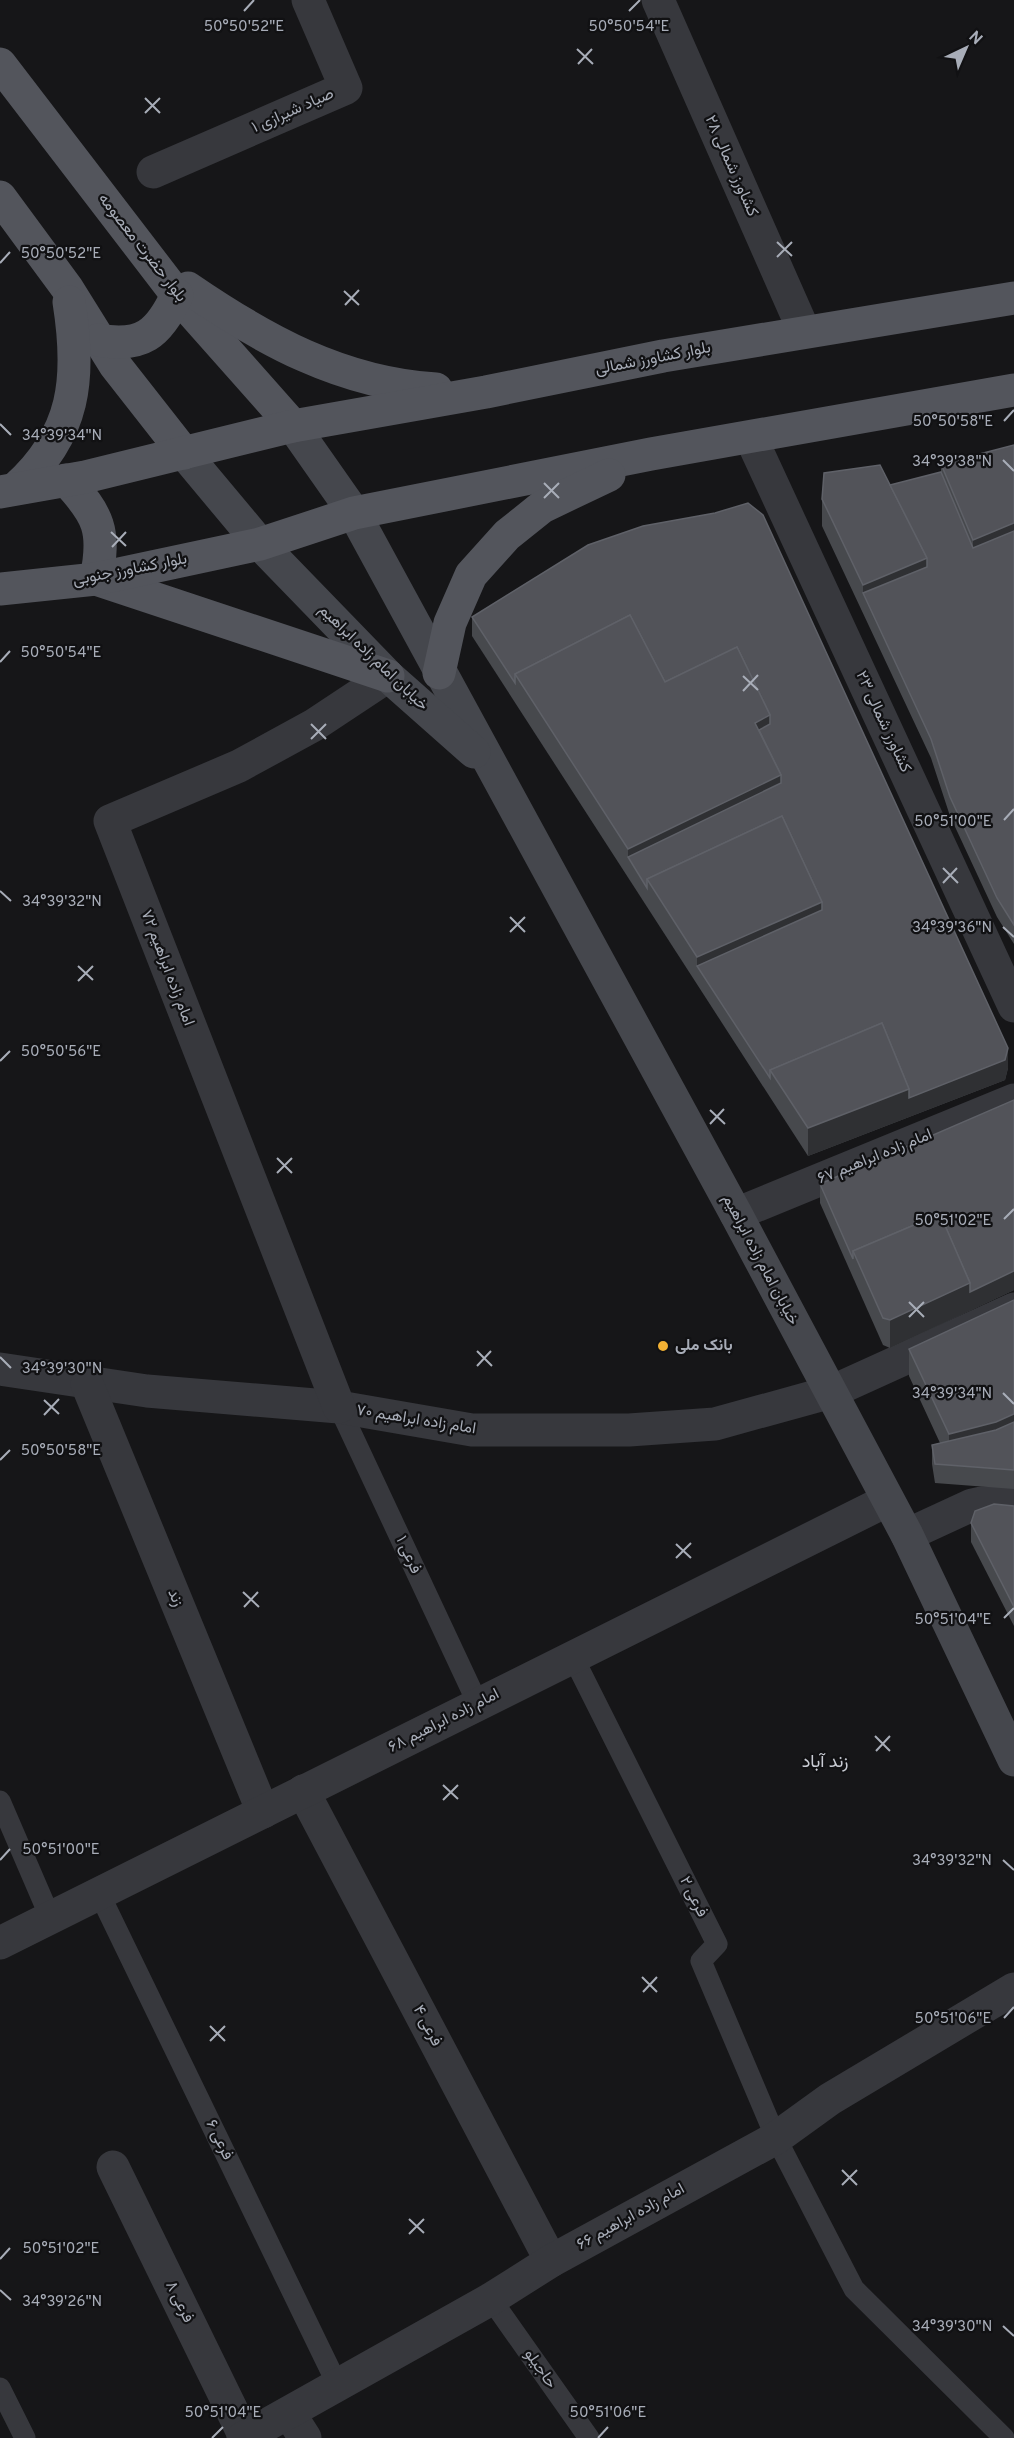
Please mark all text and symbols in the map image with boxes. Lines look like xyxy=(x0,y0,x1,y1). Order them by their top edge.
text: 50°50'52"E xyxy=(204,18,284,37)
text: 50°50'54"E xyxy=(588,18,670,37)
north arrow xyxy=(936,18,996,78)
text: N xyxy=(964,27,986,50)
street label: صیاد شیرازی ۱ xyxy=(249,84,337,138)
street label: کشاورز شمالی ۲۸ xyxy=(700,112,762,220)
street label: بلوار حضرت معصومه xyxy=(93,190,191,306)
text: 50°50'52"E xyxy=(21,245,101,264)
street label: بلوار کشاورز شمالی xyxy=(594,338,712,380)
text: 50°50'58"E xyxy=(913,413,993,432)
text: 34°39'34"N xyxy=(22,427,102,446)
text: 34°39'38"N xyxy=(912,453,992,472)
street label: بلوار کشاورز جنوبی xyxy=(71,549,189,591)
street label: خیابان امام زاده ابراهیم xyxy=(314,600,432,716)
text: 50°50'54"E xyxy=(20,644,102,663)
street label: کشاورز شمالی ۲۳ xyxy=(851,668,915,776)
text: 50°51'00"E xyxy=(914,813,992,832)
text: 34°39'32"N xyxy=(22,893,102,912)
street label: امام زاده ابراهیم ۷۲ xyxy=(136,907,198,1029)
text: 34°39'36"N xyxy=(912,919,992,938)
text: 50°50'56"E xyxy=(21,1043,101,1062)
street label: امام زاده ابراهیم ۶۷ xyxy=(815,1125,935,1189)
street label: خیابان امام زاده ابراهیم xyxy=(717,1191,803,1329)
text: 50°51'02"E xyxy=(914,1212,992,1231)
place label: بانک ملی xyxy=(675,1336,733,1356)
marker: بانک ملی xyxy=(656,1339,670,1353)
text: 34°39'30"N xyxy=(22,1360,102,1379)
text: 34°39'34"N xyxy=(912,1385,992,1404)
street label: امام زاده ابراهیم ۷۰ xyxy=(355,1401,477,1439)
text: 50°50'58"E xyxy=(21,1442,101,1461)
street label: فرعی ۱ xyxy=(391,1533,425,1577)
street label: زند xyxy=(162,1586,188,1610)
text: 50°51'04"E xyxy=(914,1611,992,1630)
street label: امام زاده ابراهیم ۶۸ xyxy=(385,1684,503,1758)
district label: زند آباد xyxy=(802,1751,848,1774)
text: 50°51'00"E xyxy=(22,1841,100,1860)
text: 34°39'32"N xyxy=(912,1852,992,1871)
street label: فرعی ۲ xyxy=(674,1873,712,1921)
street label: فرعی ۴ xyxy=(408,2002,446,2050)
text: 50°51'06"E xyxy=(915,2010,991,2029)
street label: فرعی ۶ xyxy=(201,2117,237,2163)
street label: امام زاده ابراهیم ۶۶ xyxy=(574,2179,688,2255)
text: 50°51'02"E xyxy=(22,2240,100,2259)
street label: فرعی ۸ xyxy=(160,2278,198,2326)
text: 34°39'26"N xyxy=(22,2293,102,2312)
text: 34°39'30"N xyxy=(912,2318,992,2337)
street label: حاجیلو xyxy=(519,2345,561,2393)
text: 50°51'04"E xyxy=(184,2404,262,2423)
text: 50°51'06"E xyxy=(570,2404,646,2423)

